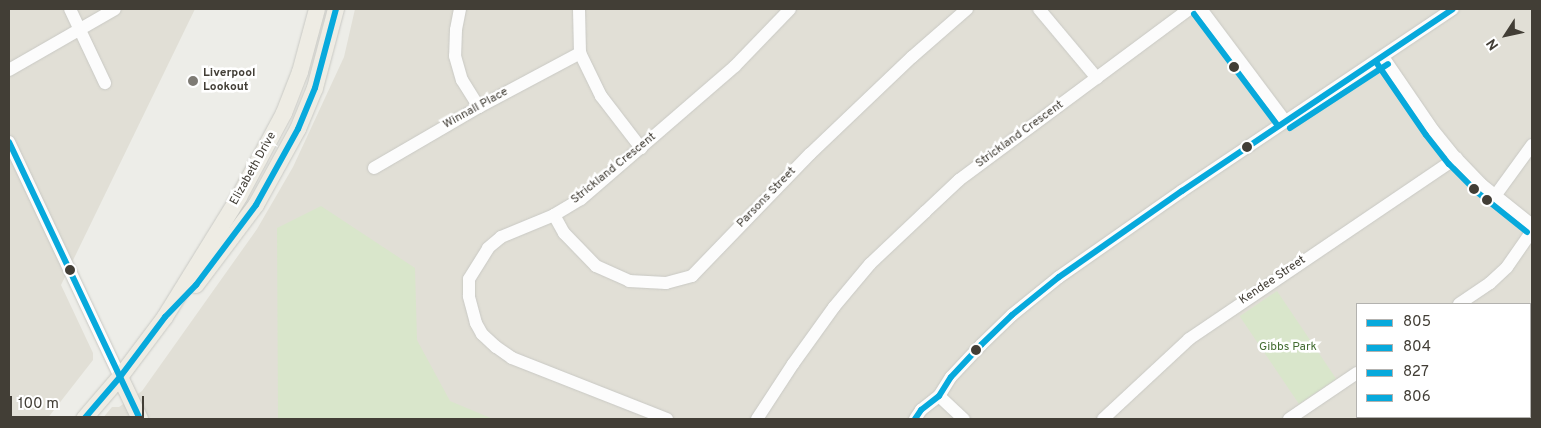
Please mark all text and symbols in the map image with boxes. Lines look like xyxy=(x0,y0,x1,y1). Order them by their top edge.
north arrow xyxy=(1481,10,1531,60)
text: N xyxy=(1483,35,1503,53)
unlabelled marker xyxy=(1229,62,1239,72)
place label: Liverpool Lookout xyxy=(203,67,255,95)
marker: Liverpool Lookout xyxy=(187,75,199,87)
street label: Winnall Place xyxy=(441,85,511,133)
street label: Strickland Crescent xyxy=(973,98,1067,172)
street label: Elizabeth Drive xyxy=(228,130,280,208)
street label: Strickland Crescent xyxy=(569,130,659,208)
unlabelled marker xyxy=(1242,142,1252,152)
street label: Parsons Street xyxy=(734,165,800,231)
unlabelled marker xyxy=(1469,184,1479,194)
unlabelled marker xyxy=(1482,195,1492,205)
street label: Kendee Street xyxy=(1237,254,1309,308)
unlabelled marker xyxy=(65,265,75,275)
legend xyxy=(1356,303,1531,418)
text: 805 xyxy=(1403,313,1431,332)
text: 804 xyxy=(1403,338,1431,357)
park label: Gibbs Park xyxy=(1259,341,1317,355)
unlabelled marker xyxy=(971,345,981,355)
text: 827 xyxy=(1403,363,1429,382)
scale bar xyxy=(12,386,146,418)
text: 806 xyxy=(1403,388,1431,407)
text: 100 m xyxy=(18,395,59,414)

